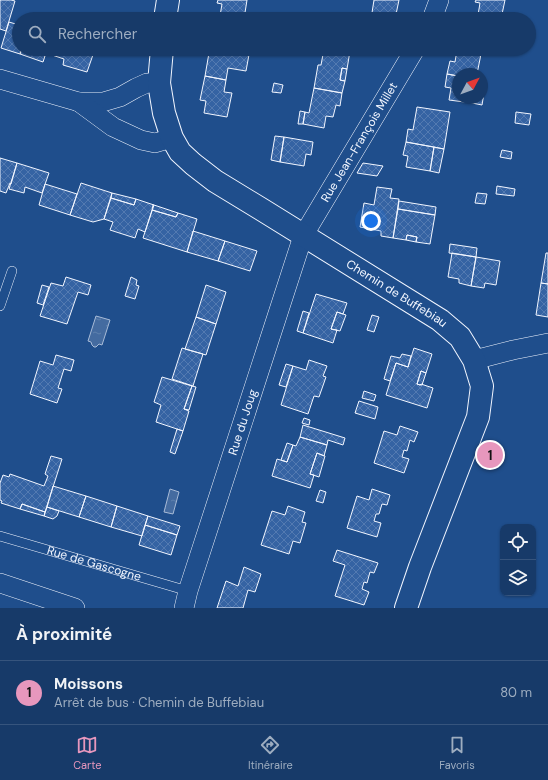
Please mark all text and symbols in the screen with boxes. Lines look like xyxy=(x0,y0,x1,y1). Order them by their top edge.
search box xyxy=(12,12,536,56)
icon: search xyxy=(26,23,48,45)
text: Rechercher xyxy=(58,24,137,44)
north arrow xyxy=(452,68,488,104)
street label: Rue Jean-François Millet xyxy=(317,79,401,205)
your location xyxy=(361,211,381,231)
street label: Chemin de Buffebiau xyxy=(343,256,451,331)
street label: Rue du Joug xyxy=(225,387,261,457)
pin: 1 xyxy=(477,440,503,470)
map controls xyxy=(500,524,536,596)
button: locate xyxy=(500,524,536,560)
street label: Rue de Gascogne xyxy=(45,542,143,585)
button: layers xyxy=(500,560,536,596)
text: À proximité xyxy=(16,623,112,645)
text: Moissons xyxy=(54,674,123,694)
text: 1 xyxy=(27,684,31,701)
text: 80 m xyxy=(500,684,532,701)
text: Arrêt de bus · Chemin de Buffebiau xyxy=(54,694,264,711)
tab: Carte xyxy=(73,734,102,772)
tab: Itinéraire xyxy=(248,734,293,772)
tab: Favoris xyxy=(439,734,475,772)

